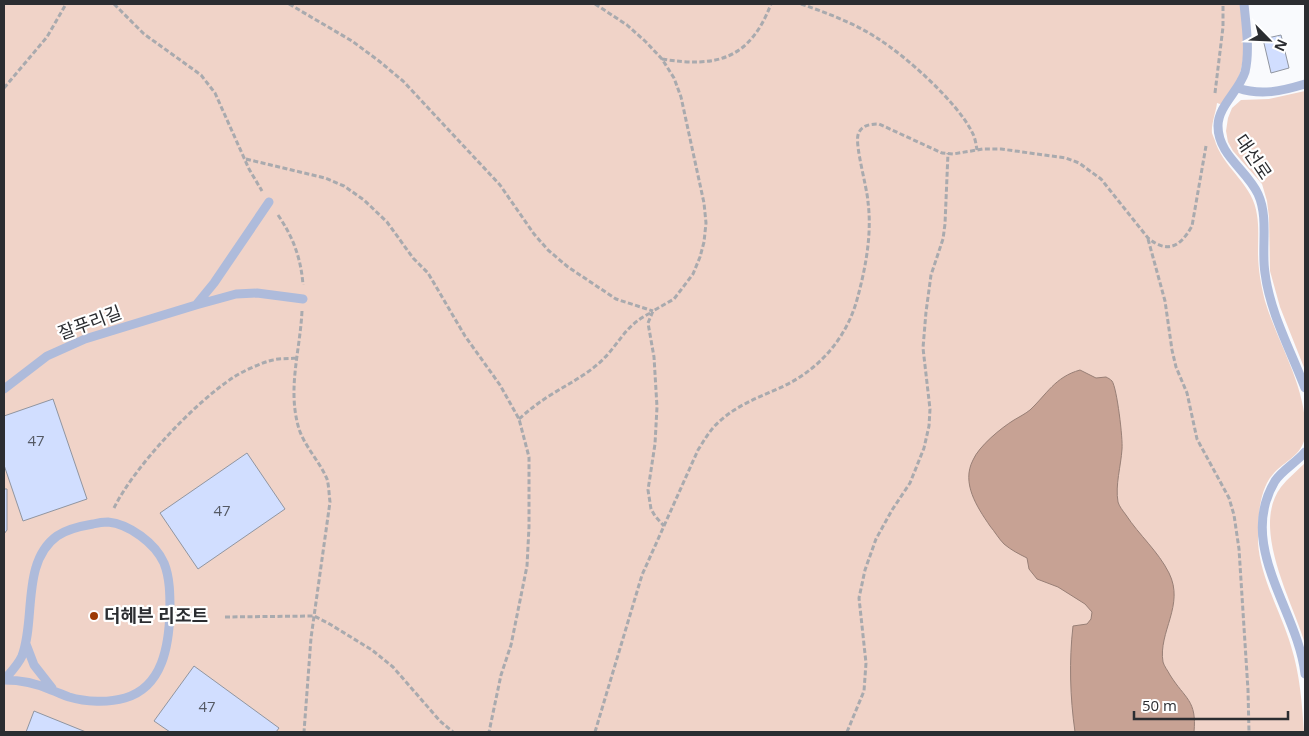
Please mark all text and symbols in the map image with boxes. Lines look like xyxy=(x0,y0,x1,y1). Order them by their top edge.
north arrow xyxy=(1244,15,1294,65)
text: N xyxy=(1270,36,1292,55)
street label: 대선로 xyxy=(1230,129,1278,184)
street label: 잘푸리길 xyxy=(54,299,125,345)
house number: 47 xyxy=(27,430,45,450)
house number: 47 xyxy=(213,500,231,520)
place label: 더헤븐 리조트 xyxy=(104,603,208,627)
marker: 더헤븐 리조트 xyxy=(88,610,100,622)
scale bar xyxy=(1134,688,1288,720)
text: 50 m xyxy=(1142,695,1177,715)
house number: 47 xyxy=(198,696,216,716)

